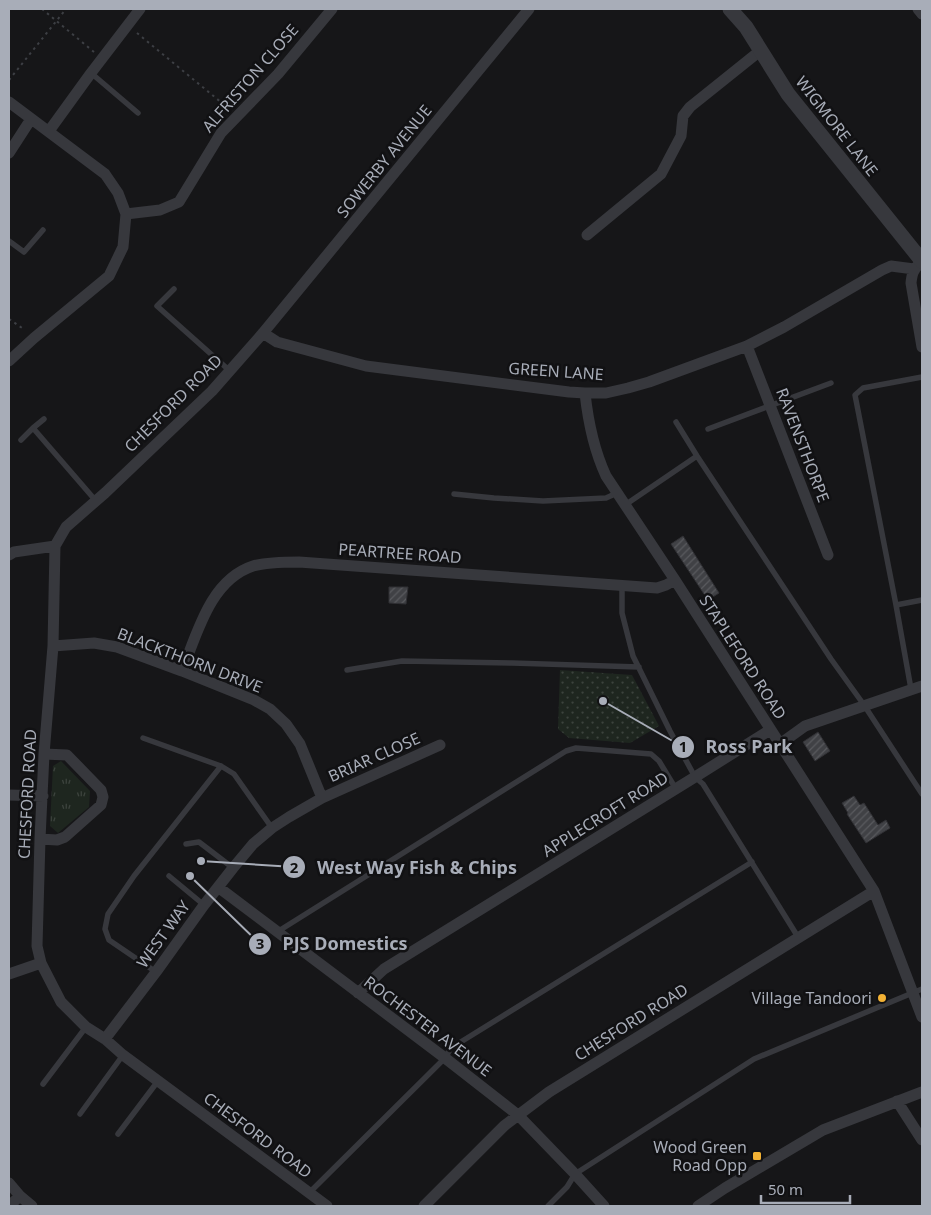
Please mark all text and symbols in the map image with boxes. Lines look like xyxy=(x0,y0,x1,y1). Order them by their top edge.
street label: ALFRISTON CLOSE xyxy=(197,19,303,137)
street label: WIGMORE LANE xyxy=(791,71,883,181)
street label: SOWERBY AVENUE xyxy=(332,100,436,222)
street label: CHESFORD ROAD xyxy=(119,349,227,457)
street label: GREEN LANE xyxy=(508,357,604,385)
street label: RAVENSTHORPE xyxy=(771,385,835,505)
street label: PEARTREE ROAD xyxy=(338,538,462,568)
street label: STAPLEFORD ROAD xyxy=(694,590,792,724)
street label: BLACKTHORN DRIVE xyxy=(114,622,266,698)
street label: BRIAR CLOSE xyxy=(325,727,423,787)
street label: CHESFORD ROAD xyxy=(13,728,41,860)
callout: Ross Park xyxy=(670,730,802,763)
text: Ross Park xyxy=(706,734,793,758)
text: 1 xyxy=(679,736,687,756)
street label: APPLECROFT ROAD xyxy=(538,766,672,862)
callout: West Way Fish & Chips xyxy=(282,851,527,884)
text: West Way Fish & Chips xyxy=(317,855,517,879)
text: 2 xyxy=(290,857,299,877)
street label: WEST WAY xyxy=(131,895,195,972)
callout: PJS Domestics xyxy=(247,927,417,960)
text: PJS Domestics xyxy=(282,931,408,955)
text: 3 xyxy=(256,933,264,953)
street label: ROCHESTER AVENUE xyxy=(360,971,496,1081)
street label: CHESFORD ROAD xyxy=(570,978,692,1066)
place label: Village Tandoori xyxy=(752,987,872,1009)
marker: Village Tandoori xyxy=(876,992,888,1004)
street label: CHESFORD ROAD xyxy=(199,1087,317,1183)
place label: Wood Green Road Opp xyxy=(653,1136,747,1176)
marker: Wood Green Road Opp xyxy=(751,1150,763,1162)
scale bar xyxy=(761,1172,850,1204)
text: 50 m xyxy=(768,1179,803,1199)

